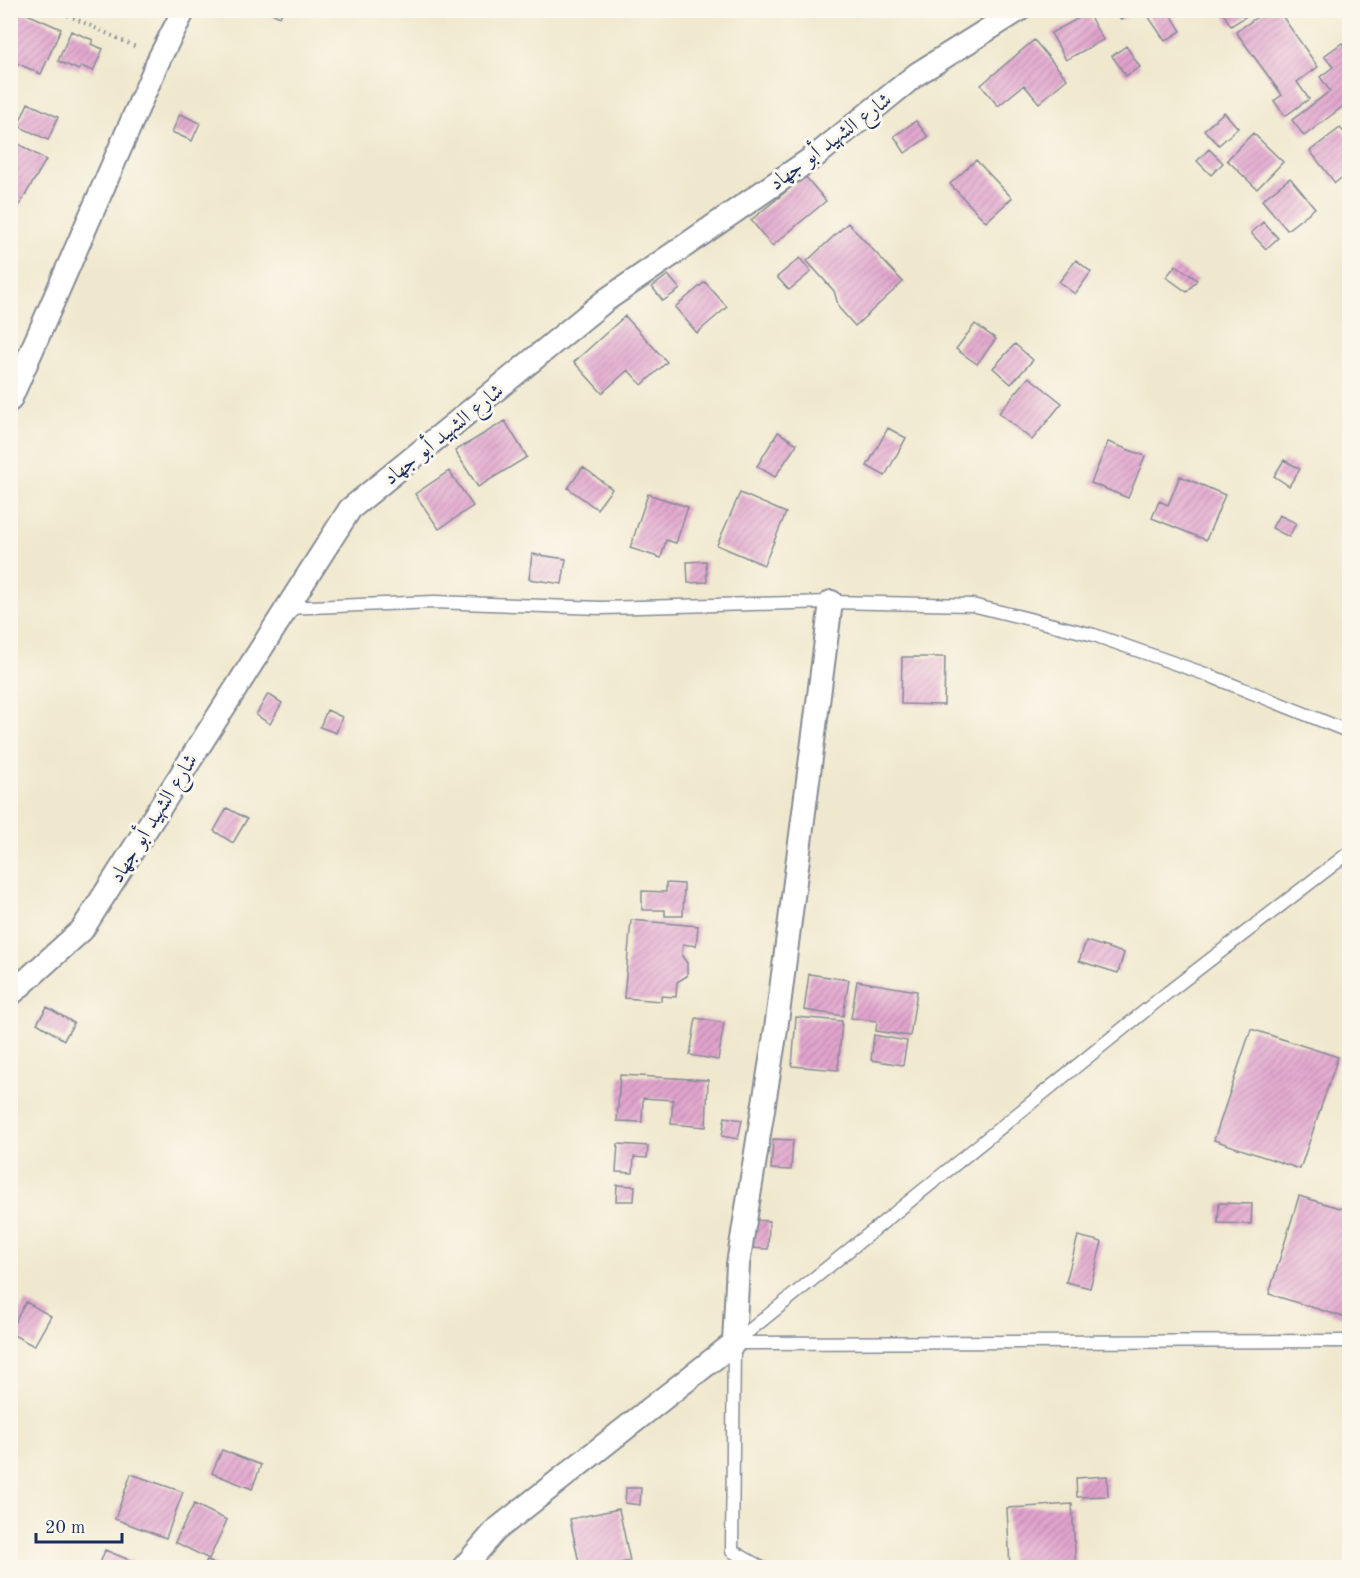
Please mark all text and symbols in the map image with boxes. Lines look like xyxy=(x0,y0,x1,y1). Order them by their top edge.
street label: شارع الشهيد أبو جهاد xyxy=(762,85,900,200)
street label: شارع الشهيد أبو جهاد xyxy=(376,376,512,494)
street label: شارع الشهيد أبو جهاد xyxy=(101,748,207,890)
scale bar xyxy=(36,1506,122,1544)
text: 20 m xyxy=(45,1519,85,1537)

